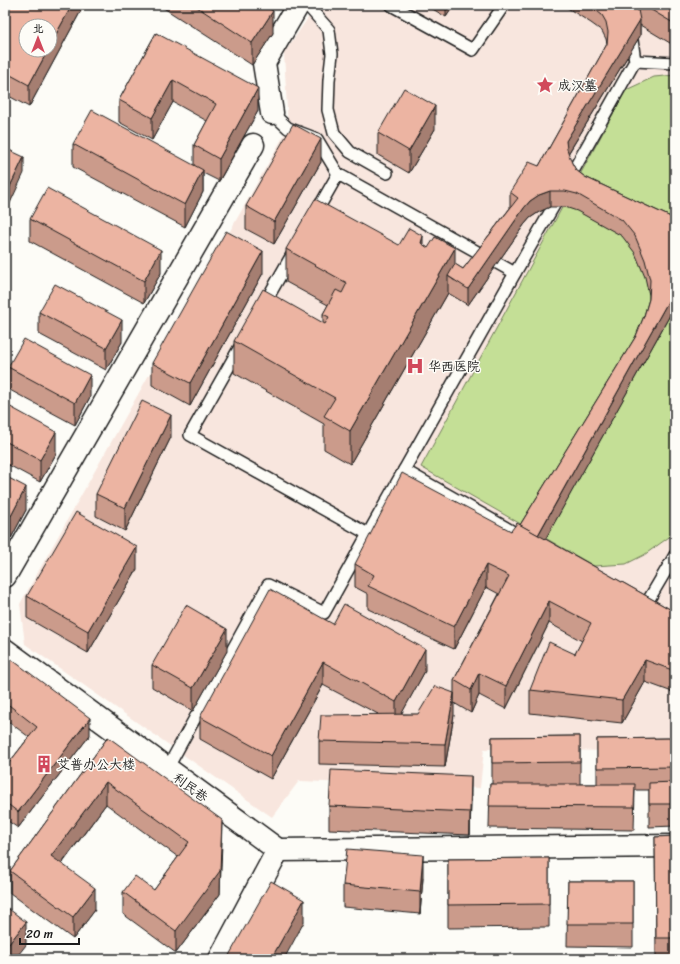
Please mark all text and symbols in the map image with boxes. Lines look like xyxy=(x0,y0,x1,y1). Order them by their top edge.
north arrow xyxy=(18,18,58,58)
text: 北 xyxy=(33,19,44,38)
place label: 成汉墓 xyxy=(558,74,597,97)
place icon: 成汉墓 xyxy=(535,75,555,95)
place label: 华西医院 xyxy=(428,355,480,378)
hospital icon: 华西医院 xyxy=(405,356,425,376)
place label: 艾普办公大楼 xyxy=(57,753,135,776)
building icon: 艾普办公大楼 xyxy=(34,754,54,774)
street label: 利民巷 xyxy=(168,767,213,808)
scale bar xyxy=(20,920,79,946)
text: 20 m xyxy=(26,923,53,945)

